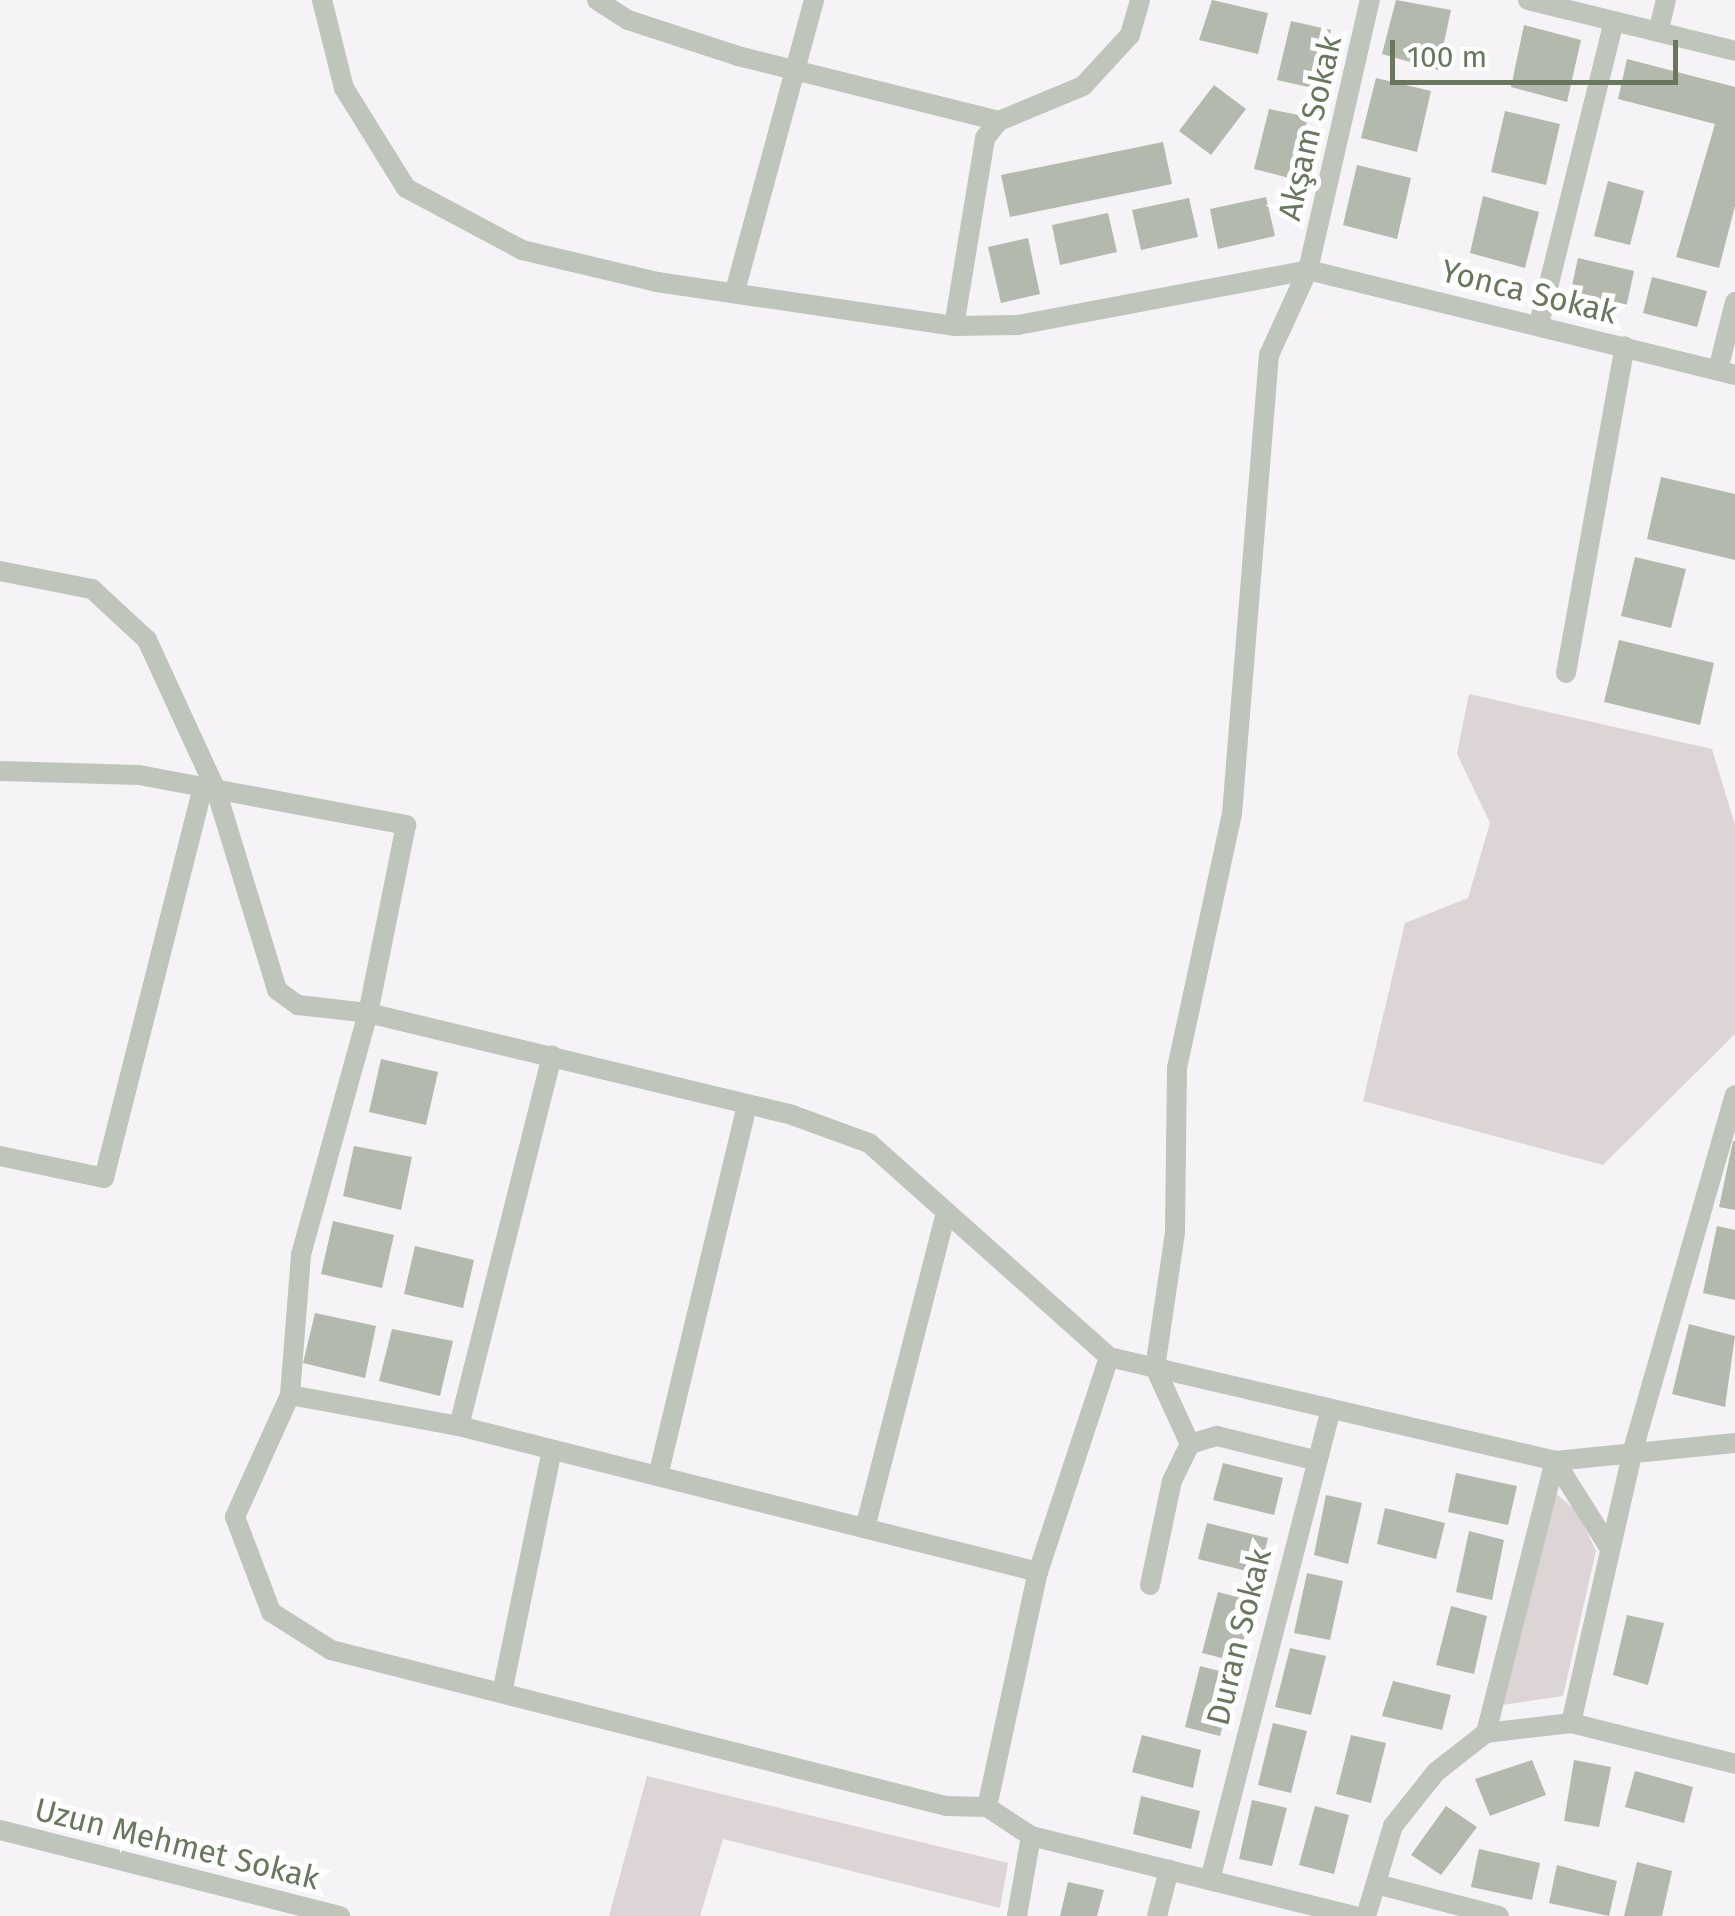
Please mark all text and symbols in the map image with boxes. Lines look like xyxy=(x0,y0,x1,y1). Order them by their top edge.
scale bar xyxy=(1395,20,1682,82)
street label: Akşam Sokak xyxy=(1270,32,1350,224)
text: 100 m xyxy=(1407,39,1487,75)
street label: Yonca Sokak xyxy=(1437,252,1621,332)
street label: Duran Sokak xyxy=(1198,1545,1280,1729)
street label: Uzun Mehmet Sokak xyxy=(31,1790,323,1898)

